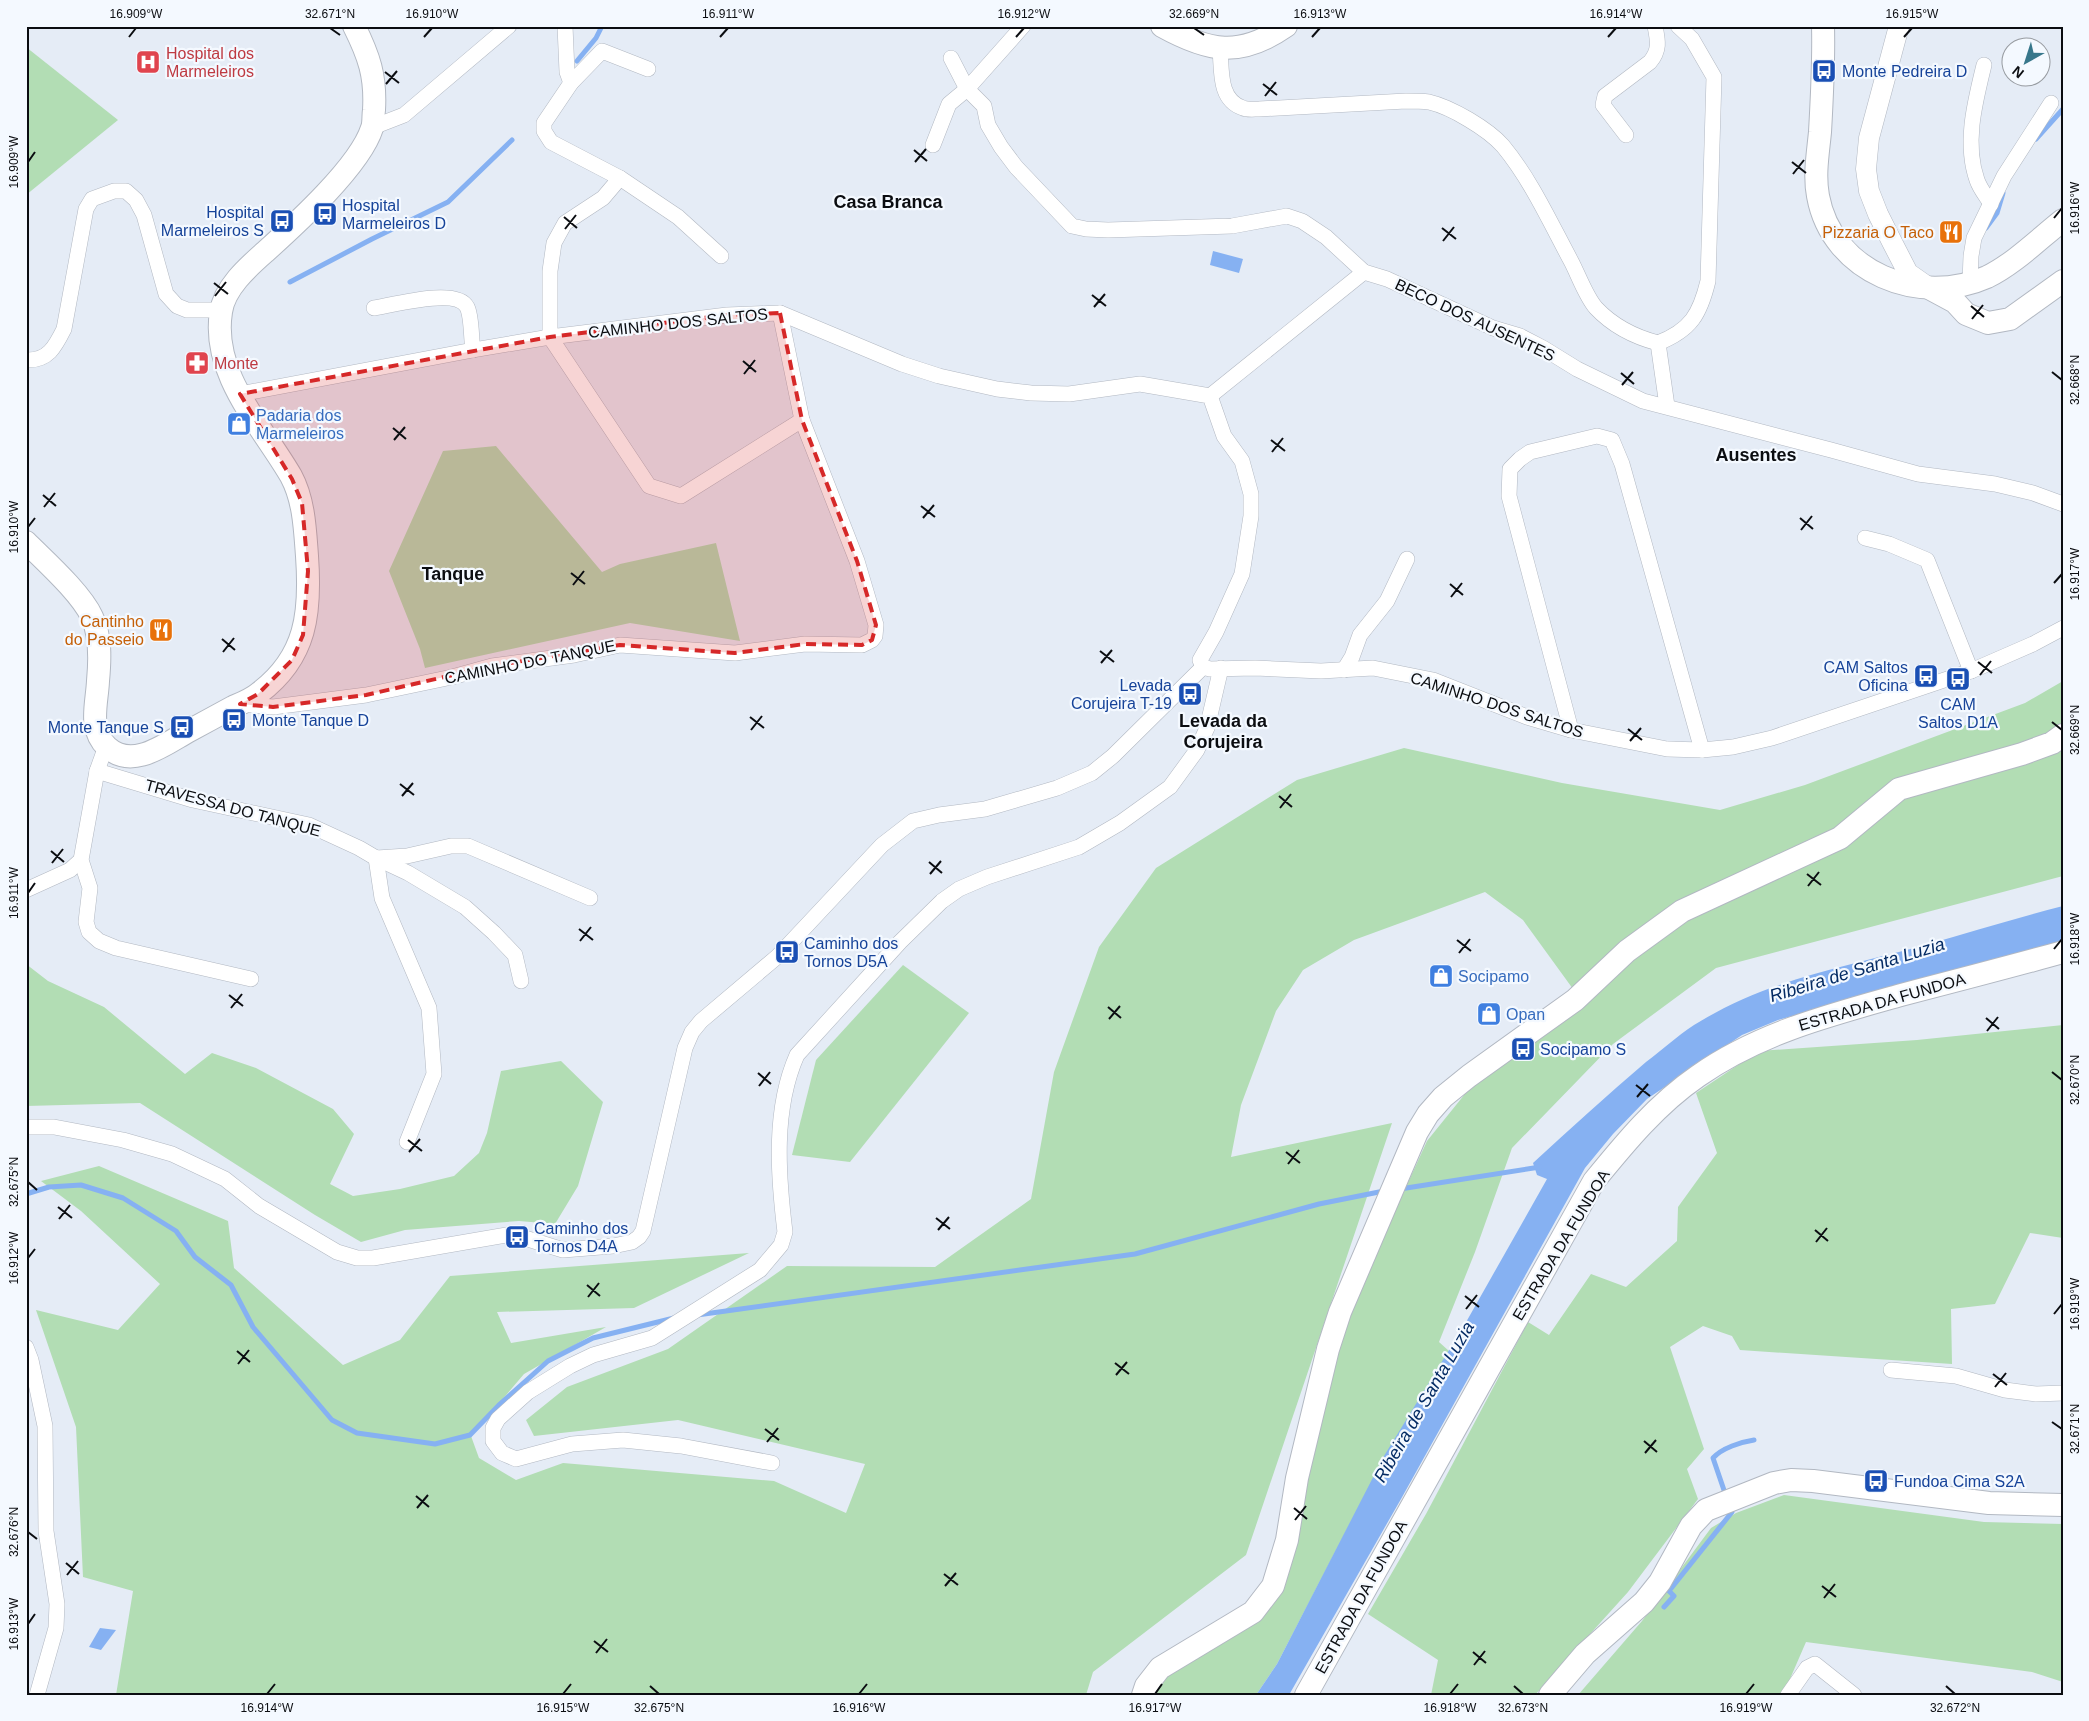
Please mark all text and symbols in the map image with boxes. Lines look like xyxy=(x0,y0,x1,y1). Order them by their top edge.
text: 16.909°W xyxy=(110,7,163,21)
text: 32.671°N xyxy=(305,7,355,21)
text: 16.910°W xyxy=(406,7,459,21)
text: 16.911°W xyxy=(702,7,755,21)
text: 16.912°W xyxy=(998,7,1051,21)
text: 32.669°N xyxy=(1169,7,1219,21)
text: 16.913°W xyxy=(1294,7,1347,21)
text: 16.914°W xyxy=(1590,7,1643,21)
text: 16.915°W xyxy=(1886,7,1939,21)
north arrow xyxy=(2002,38,2052,88)
place label: Hospital dos Marmeleiros xyxy=(166,45,254,80)
hospital icon: Hospital dos Marmeleiros xyxy=(135,49,161,75)
bus stop icon: Monte Pedreira D xyxy=(1811,58,1837,84)
place label: Monte Pedreira D xyxy=(1842,63,1967,80)
text: N xyxy=(2009,63,2027,82)
text: 16.909°W xyxy=(7,135,21,188)
text: 16.916°W xyxy=(2068,181,2082,234)
district label: Casa Branca xyxy=(833,192,944,212)
place label: Hospital Marmeleiros D xyxy=(342,197,446,232)
bus stop icon: Hospital Marmeleiros D xyxy=(312,201,338,227)
place label: Hospital Marmeleiros S xyxy=(161,204,264,239)
bus stop icon: Hospital Marmeleiros S xyxy=(269,208,295,234)
restaurant icon: Pizzaria O Taco xyxy=(1938,219,1964,245)
place label: Pizzaria O Taco xyxy=(1822,224,1934,241)
street label: BECO DOS AUSENTES xyxy=(1392,275,1558,365)
street label: CAMINHO DOS SALTOS xyxy=(587,305,769,341)
pharmacy icon: Monte xyxy=(184,350,210,376)
place label: Monte xyxy=(214,355,259,372)
text: 32.668°N xyxy=(2068,355,2082,405)
place label: Padaria dos Marmeleiros xyxy=(256,407,344,442)
shop icon: Padaria dos Marmeleiros xyxy=(226,411,252,437)
district label: Ausentes xyxy=(1715,445,1797,465)
text: 16.910°W xyxy=(7,500,21,553)
text: 16.917°W xyxy=(2068,547,2082,600)
district label: Tanque xyxy=(422,564,484,584)
place label: Cantinho do Passeio xyxy=(65,613,144,648)
restaurant icon: Cantinho do Passeio xyxy=(148,617,174,643)
street label: CAMINHO DO TANQUE xyxy=(443,637,617,687)
place label: CAM Saltos Oficina xyxy=(1824,659,1908,694)
bus stop icon: CAM Saltos Oficina xyxy=(1913,663,1939,689)
bus stop icon: CAM Saltos D1A xyxy=(1945,666,1971,692)
street label: CAMINHO DOS SALTOS xyxy=(1408,669,1586,741)
place label: Levada Corujeira T-19 xyxy=(1071,677,1172,712)
bus stop icon: Levada Corujeira T-19 xyxy=(1177,681,1203,707)
place label: CAM Saltos D1A xyxy=(1918,696,1998,731)
text: 32.669°N xyxy=(2068,705,2082,755)
bus stop icon: Monte Tanque D xyxy=(221,707,247,733)
district label: Levada da Corujeira xyxy=(1179,711,1268,752)
place label: Monte Tanque D xyxy=(252,712,369,729)
bus stop icon: Monte Tanque S xyxy=(169,714,195,740)
place label: Monte Tanque S xyxy=(48,719,164,736)
street label: TRAVESSA DO TANQUE xyxy=(143,776,323,840)
text: 16.911°W xyxy=(7,866,21,919)
text: 16.918°W xyxy=(2068,912,2082,965)
water label: Ribeira de Santa Luzia xyxy=(1767,934,1947,1006)
place label: Caminho dos Tornos D5A xyxy=(804,935,898,970)
bus stop icon: Caminho dos Tornos D5A xyxy=(774,939,800,965)
shop icon: Socipamo xyxy=(1428,963,1454,989)
place label: Socipamo xyxy=(1458,968,1529,985)
street label: ESTRADA DA FUNDOA xyxy=(1797,970,1968,1034)
shop icon: Opan xyxy=(1476,1001,1502,1027)
place label: Opan xyxy=(1506,1006,1545,1023)
bus stop icon: Socipamo S xyxy=(1510,1036,1536,1062)
place label: Socipamo S xyxy=(1540,1041,1626,1058)
text: 32.670°N xyxy=(2068,1055,2082,1105)
text: 32.675°N xyxy=(7,1157,21,1207)
street label: ESTRADA DA FUNDOA xyxy=(1509,1166,1613,1323)
place label: Caminho dos Tornos D4A xyxy=(534,1220,628,1255)
bus stop icon: Caminho dos Tornos D4A xyxy=(504,1224,530,1250)
text: 16.912°W xyxy=(7,1231,21,1284)
text: 16.919°W xyxy=(2068,1277,2082,1330)
water label: Ribeira de Santa Luzia xyxy=(1370,1318,1478,1486)
text: 32.671°N xyxy=(2068,1404,2082,1454)
bus stop icon: Fundoa Cima S2A xyxy=(1863,1468,1889,1494)
place label: Fundoa Cima S2A xyxy=(1894,1473,2025,1490)
text: 32.676°N xyxy=(7,1507,21,1557)
street label: ESTRADA DA FUNDOA xyxy=(1312,1517,1410,1677)
text: 16.913°W xyxy=(7,1597,21,1650)
text: 16.914°W xyxy=(241,1701,294,1715)
text: 16.915°W xyxy=(537,1701,590,1715)
text: 32.675°N xyxy=(634,1701,684,1715)
text: 16.916°W xyxy=(833,1701,886,1715)
text: 16.917°W xyxy=(1129,1701,1182,1715)
text: 16.918°W xyxy=(1424,1701,1477,1715)
text: 32.673°N xyxy=(1498,1701,1548,1715)
text: 16.919°W xyxy=(1720,1701,1773,1715)
text: 32.672°N xyxy=(1930,1701,1980,1715)

